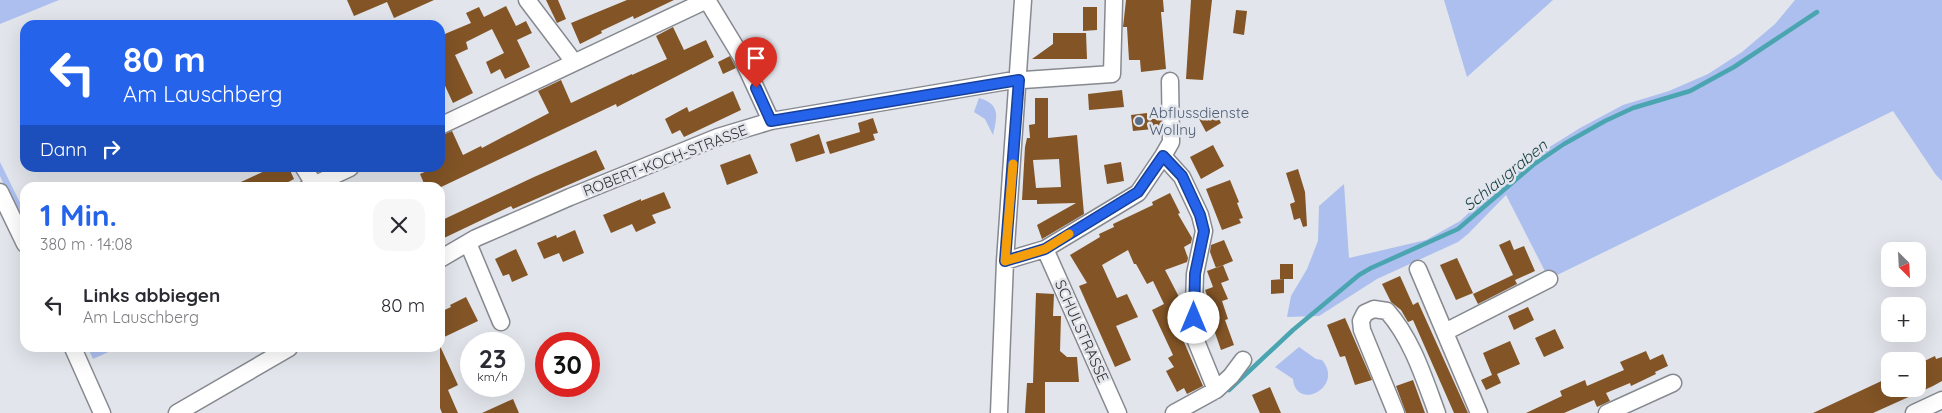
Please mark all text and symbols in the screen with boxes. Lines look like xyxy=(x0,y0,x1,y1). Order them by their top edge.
text: 80 m xyxy=(123,37,206,81)
pin xyxy=(735,37,777,88)
icon: left xyxy=(40,40,105,105)
icon: arrive xyxy=(742,44,770,72)
text: Am Lauschberg xyxy=(123,80,282,108)
place label: Abflussdienste Wollny xyxy=(1149,103,1249,139)
marker: Abflussdienste Wollny xyxy=(1133,115,1145,127)
street label: ROBERT-KOCH-STRASSE xyxy=(580,120,750,200)
icon: right xyxy=(97,135,125,163)
water label: Schlaugraben xyxy=(1459,135,1552,215)
text: Dann xyxy=(40,137,87,161)
text: 1 Min. xyxy=(40,196,117,234)
button: close xyxy=(373,199,425,251)
text: 380 m · 14:08 xyxy=(40,234,133,254)
north arrow xyxy=(1881,242,1926,288)
map controls xyxy=(1881,242,1926,397)
street label: SCHULSTRASSE xyxy=(1051,277,1113,385)
text: Links abbiegen xyxy=(83,283,220,307)
icon: left xyxy=(40,291,68,319)
position arrow xyxy=(1167,291,1219,343)
text: 80 m xyxy=(381,293,425,317)
button: + xyxy=(1881,297,1926,342)
text: Am Lauschberg xyxy=(83,307,199,327)
speed limit sign: 30 xyxy=(535,332,600,397)
text: 23 xyxy=(479,343,506,374)
button: − xyxy=(1881,352,1926,397)
text: km/h xyxy=(477,369,508,384)

